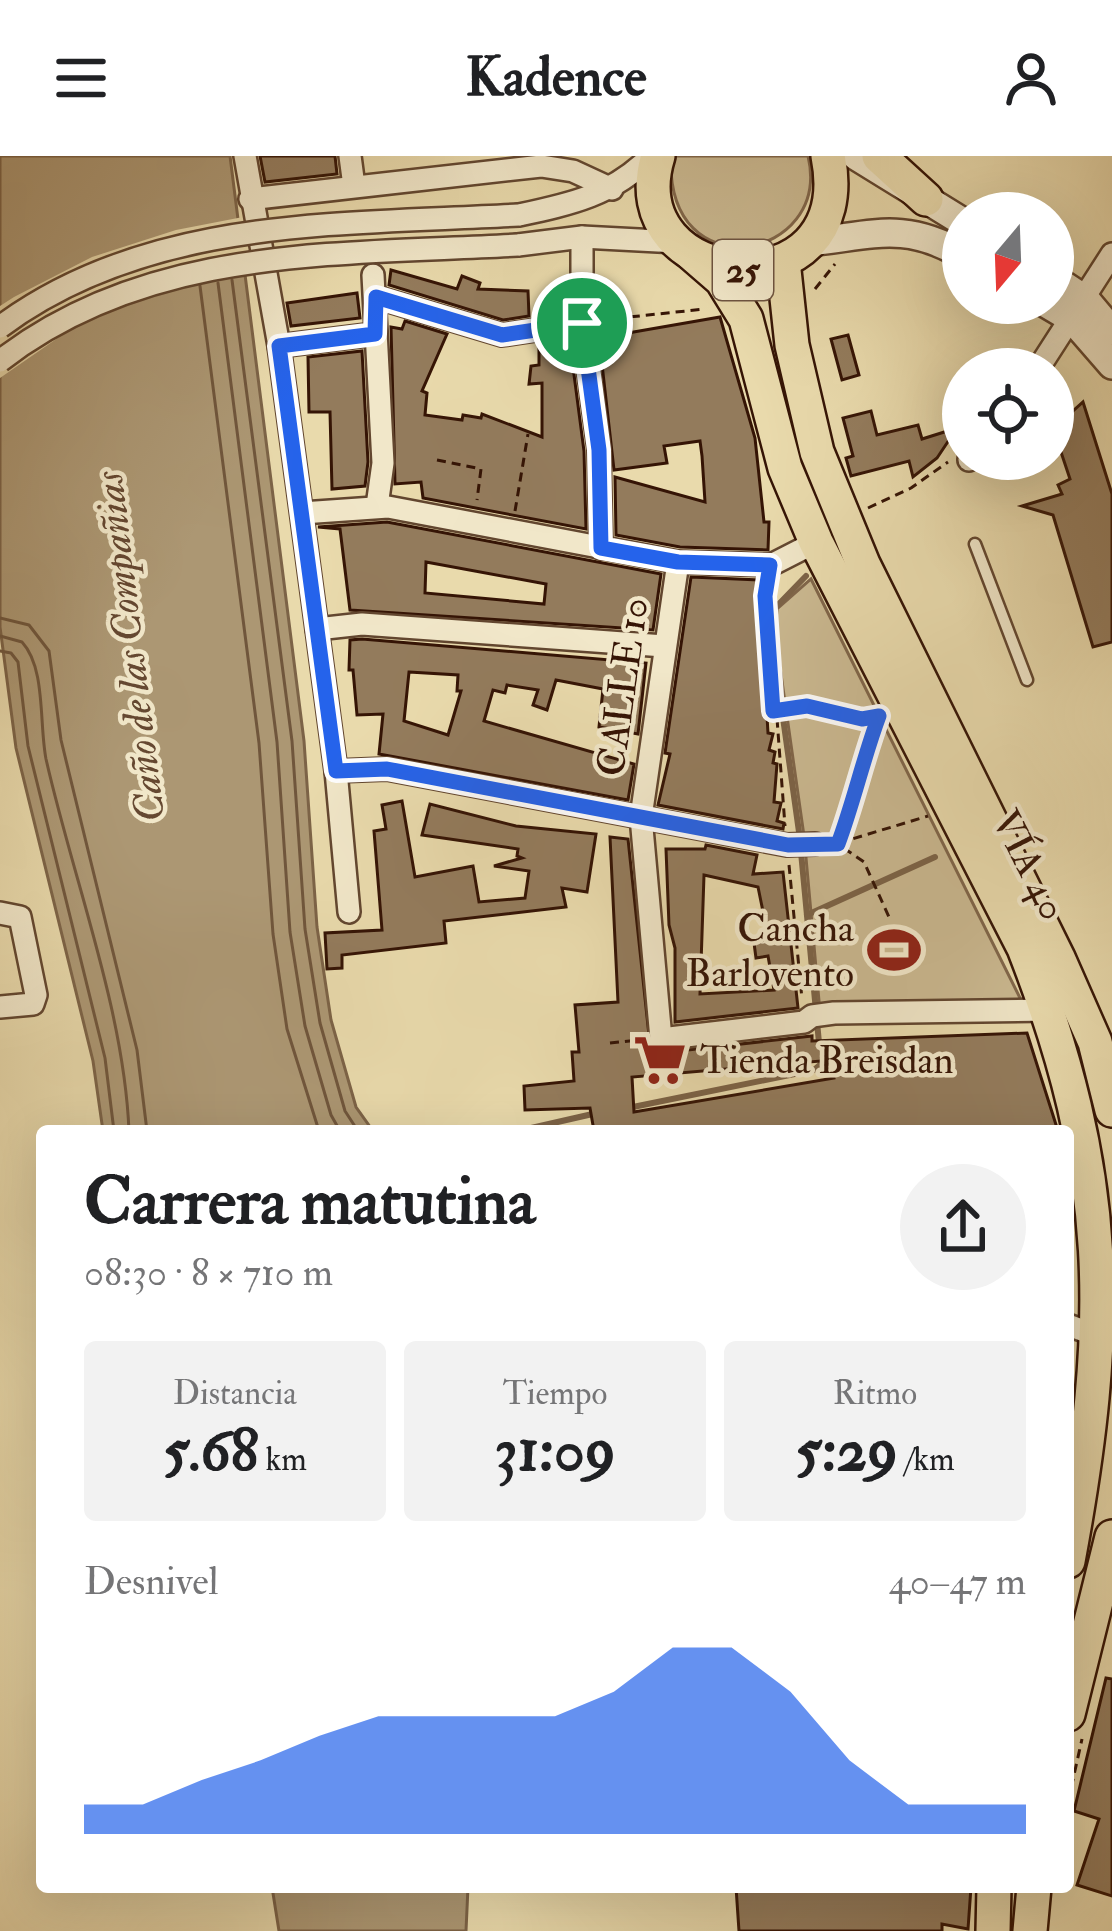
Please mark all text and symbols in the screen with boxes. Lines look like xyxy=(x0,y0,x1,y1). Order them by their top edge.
text: Kadence xyxy=(465,44,647,112)
icon: menu xyxy=(48,45,114,111)
icon: person xyxy=(998,45,1064,111)
north arrow xyxy=(942,192,1074,324)
map controls xyxy=(942,192,1074,480)
road number: 25 xyxy=(713,240,773,300)
pin xyxy=(531,272,633,374)
icon: arrive xyxy=(549,290,615,356)
button: locate xyxy=(942,348,1074,480)
water label: Caño de las Compañias xyxy=(83,467,177,825)
street label: CALLE 10 xyxy=(586,595,660,779)
street label: VÍA 40 xyxy=(981,802,1077,928)
place label: Cancha Barlovento xyxy=(686,904,855,998)
sports icon: Cancha Barlovento xyxy=(865,921,923,979)
supermarket icon: Tienda Breisdan xyxy=(631,1031,689,1089)
place label: Tienda Breisdan xyxy=(700,1036,954,1085)
text: Carrera matutina xyxy=(84,1161,535,1244)
button: share xyxy=(900,1164,1026,1290)
text: 08:30 · 8 × 710 m xyxy=(84,1248,333,1297)
text: Distancia xyxy=(173,1373,297,1414)
text: Tiempo xyxy=(503,1373,607,1414)
text: Ritmo xyxy=(833,1373,917,1414)
text: 5.68 xyxy=(163,1414,259,1489)
text: 31:09 xyxy=(495,1414,615,1489)
text: 5:29 xyxy=(795,1414,898,1489)
text: km xyxy=(259,1439,307,1480)
text: /km xyxy=(898,1439,955,1480)
text: Desnivel xyxy=(84,1557,219,1606)
text: 40–47 m xyxy=(889,1557,1026,1606)

